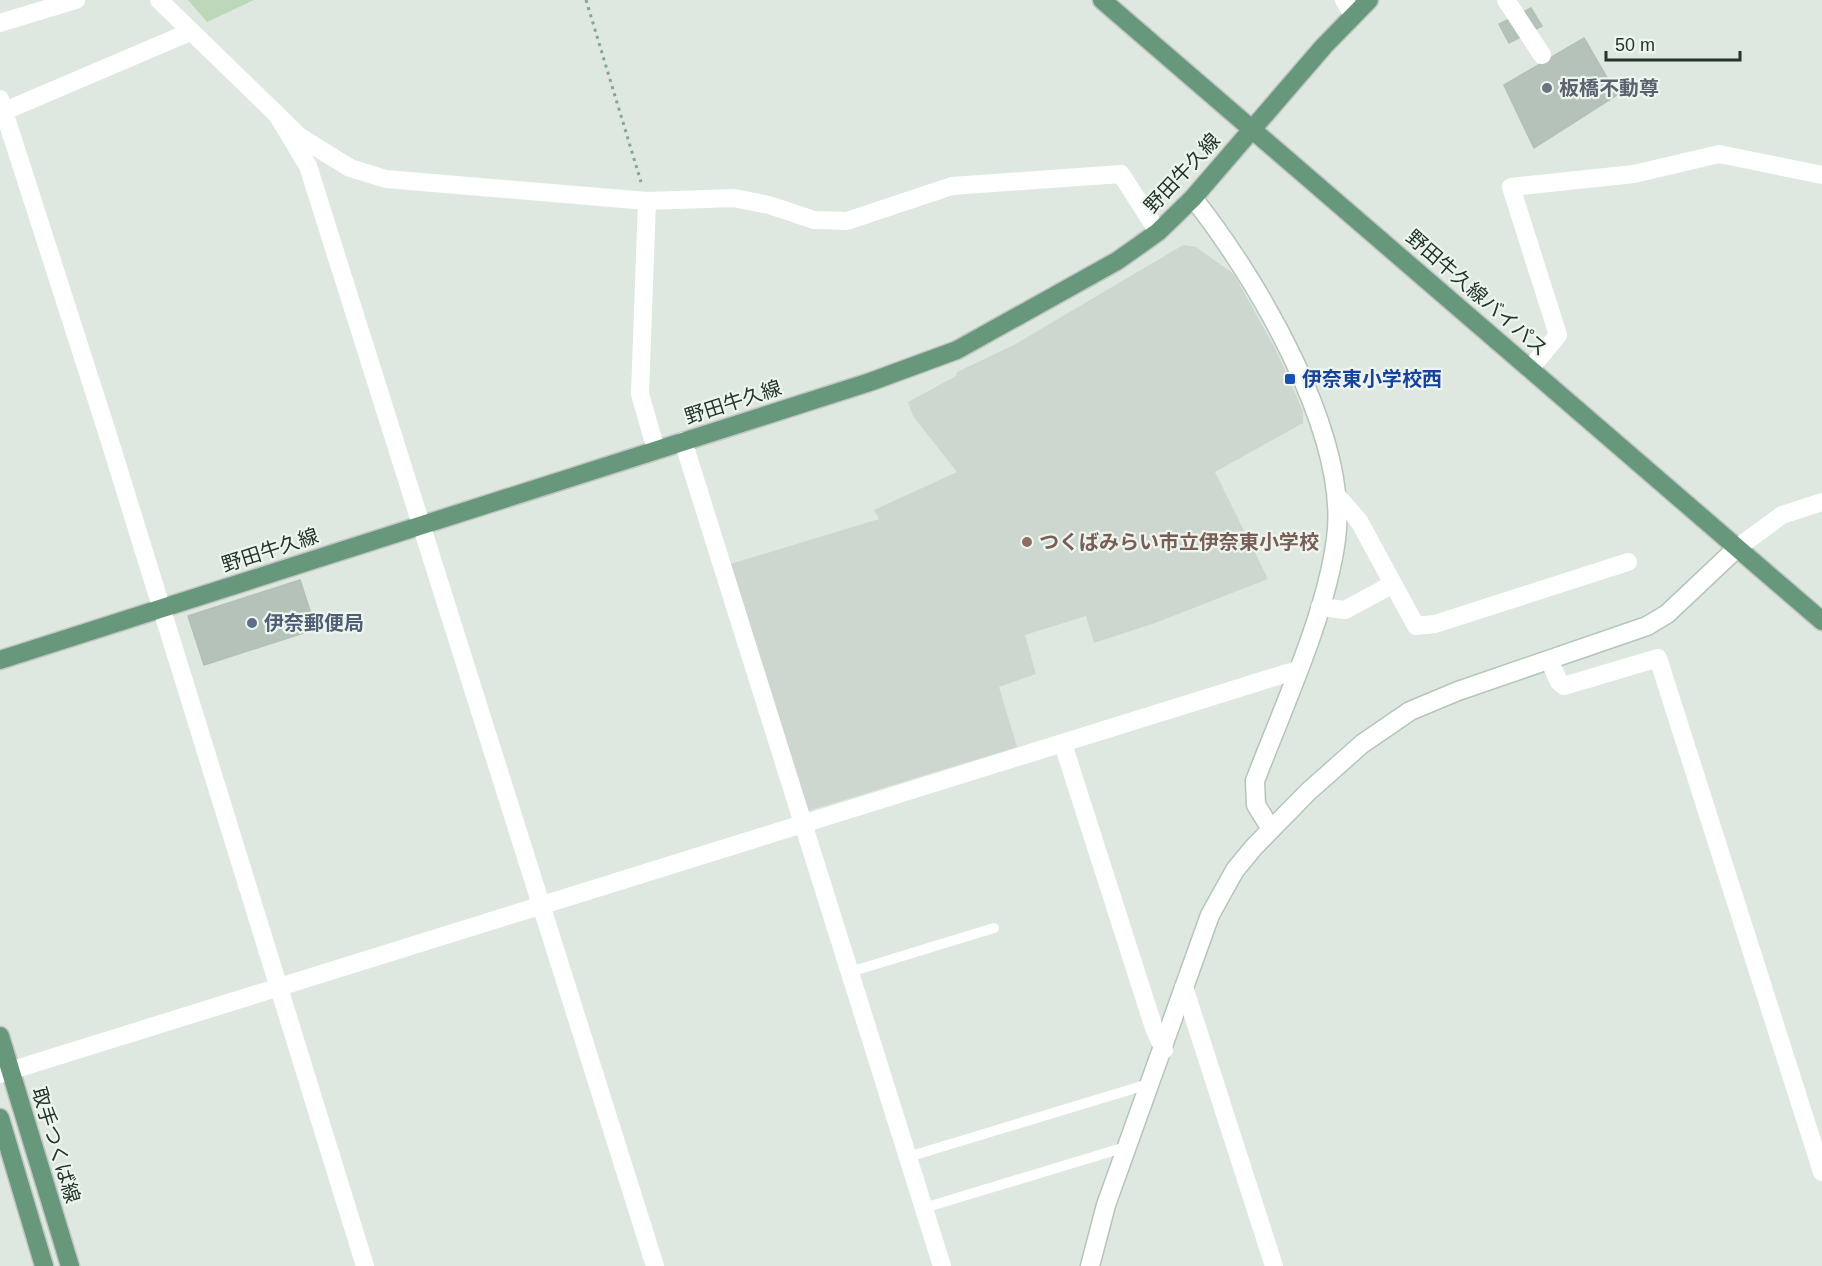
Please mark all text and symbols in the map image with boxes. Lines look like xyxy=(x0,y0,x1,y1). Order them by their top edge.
scale bar xyxy=(1606,24,1740,62)
text: 50 m xyxy=(1615,35,1655,55)
place label: 板橋不動尊 xyxy=(1559,77,1659,99)
marker: 板橋不動尊 xyxy=(1540,81,1554,95)
street label: 野田牛久線 xyxy=(1140,129,1224,217)
street label: 野田牛久線バイパス xyxy=(1402,226,1552,360)
place label: 伊奈東小学校西 xyxy=(1302,368,1442,390)
marker: 伊奈東小学校西 xyxy=(1283,372,1297,386)
street label: 野田牛久線 xyxy=(682,376,784,428)
street label: 野田牛久線 xyxy=(219,524,321,576)
place label: つくばみらい市立伊奈東小学校 xyxy=(1039,531,1319,553)
marker: つくばみらい市立伊奈東小学校 xyxy=(1020,535,1034,549)
place label: 伊奈郵便局 xyxy=(264,612,364,634)
marker: 伊奈郵便局 xyxy=(245,616,259,630)
street label: 取手つくば線 xyxy=(28,1084,84,1206)

